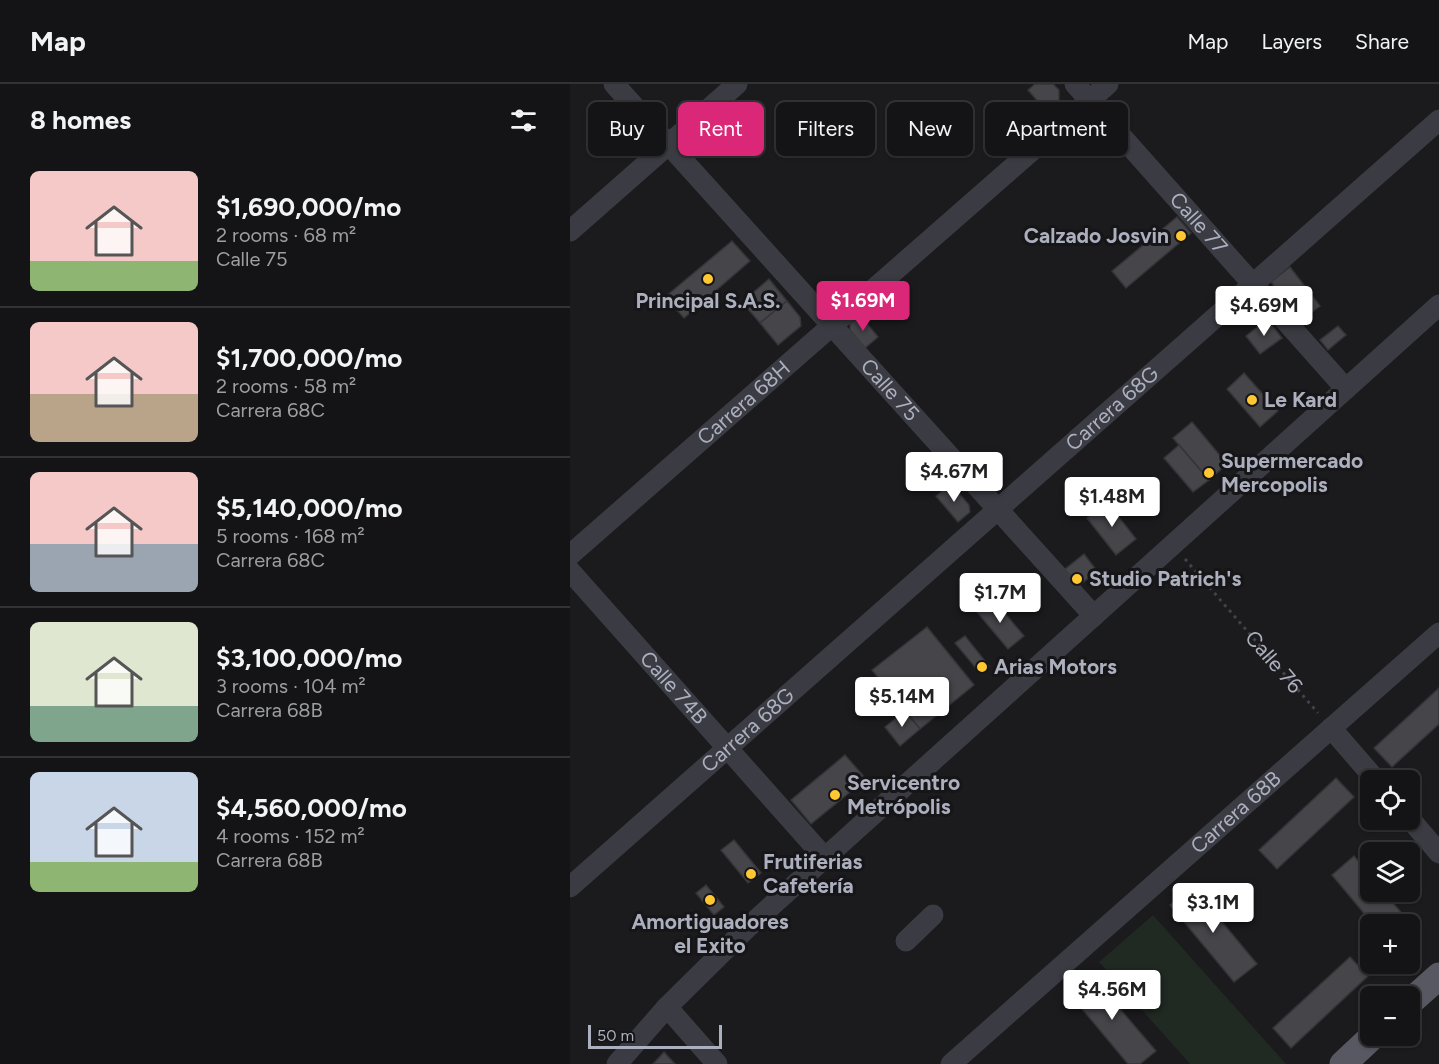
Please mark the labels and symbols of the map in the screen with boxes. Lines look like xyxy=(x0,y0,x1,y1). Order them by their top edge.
street label: Calle 77 xyxy=(1165,187,1233,259)
place label: Calzado Josvin xyxy=(1024,223,1169,248)
marker: Calzado Josvin xyxy=(1174,229,1188,243)
marker: Principal S.A.S. xyxy=(701,272,715,286)
pin: $1.69M xyxy=(814,281,912,332)
pin: $4.69M xyxy=(1215,286,1313,337)
place label: Principal S.A.S. xyxy=(635,288,781,313)
street label: Calle 75 xyxy=(856,353,925,426)
street label: Carrera 68H xyxy=(692,355,795,450)
street label: Carrera 68G xyxy=(1060,361,1163,456)
place label: Le Kard xyxy=(1264,387,1337,412)
marker: Le Kard xyxy=(1245,393,1259,407)
place label: Supermercado Mercopolis xyxy=(1221,448,1363,497)
pin: $4.67M xyxy=(905,452,1003,503)
marker: Supermercado Mercopolis xyxy=(1202,466,1216,480)
pin: $1.48M xyxy=(1063,477,1161,528)
place label: Studio Patrich's xyxy=(1089,566,1241,591)
marker: Studio Patrich's xyxy=(1070,572,1084,586)
pin: $1.7M xyxy=(958,573,1042,624)
street label: Calle 76 xyxy=(1240,625,1308,698)
street label: Calle 74B xyxy=(635,646,713,729)
place label: Arias Motors xyxy=(994,654,1117,679)
marker: Arias Motors xyxy=(975,660,989,674)
pin: $5.14M xyxy=(853,677,951,728)
street label: Carrera 68G xyxy=(696,682,799,777)
street label: Carrera 68B xyxy=(1185,766,1286,859)
place label: Servicentro Metrópolis xyxy=(847,770,960,819)
marker: Servicentro Metrópolis xyxy=(828,788,842,802)
place label: Frutiferias Cafetería xyxy=(763,849,863,898)
marker: Frutiferias Cafetería xyxy=(744,867,758,881)
pin: $3.1M xyxy=(1171,883,1255,934)
marker: Amortiguadores el Exito xyxy=(703,893,717,907)
place label: Amortiguadores el Exito xyxy=(631,909,789,958)
pin: $4.56M xyxy=(1063,970,1161,1021)
scale bar xyxy=(588,1022,722,1050)

